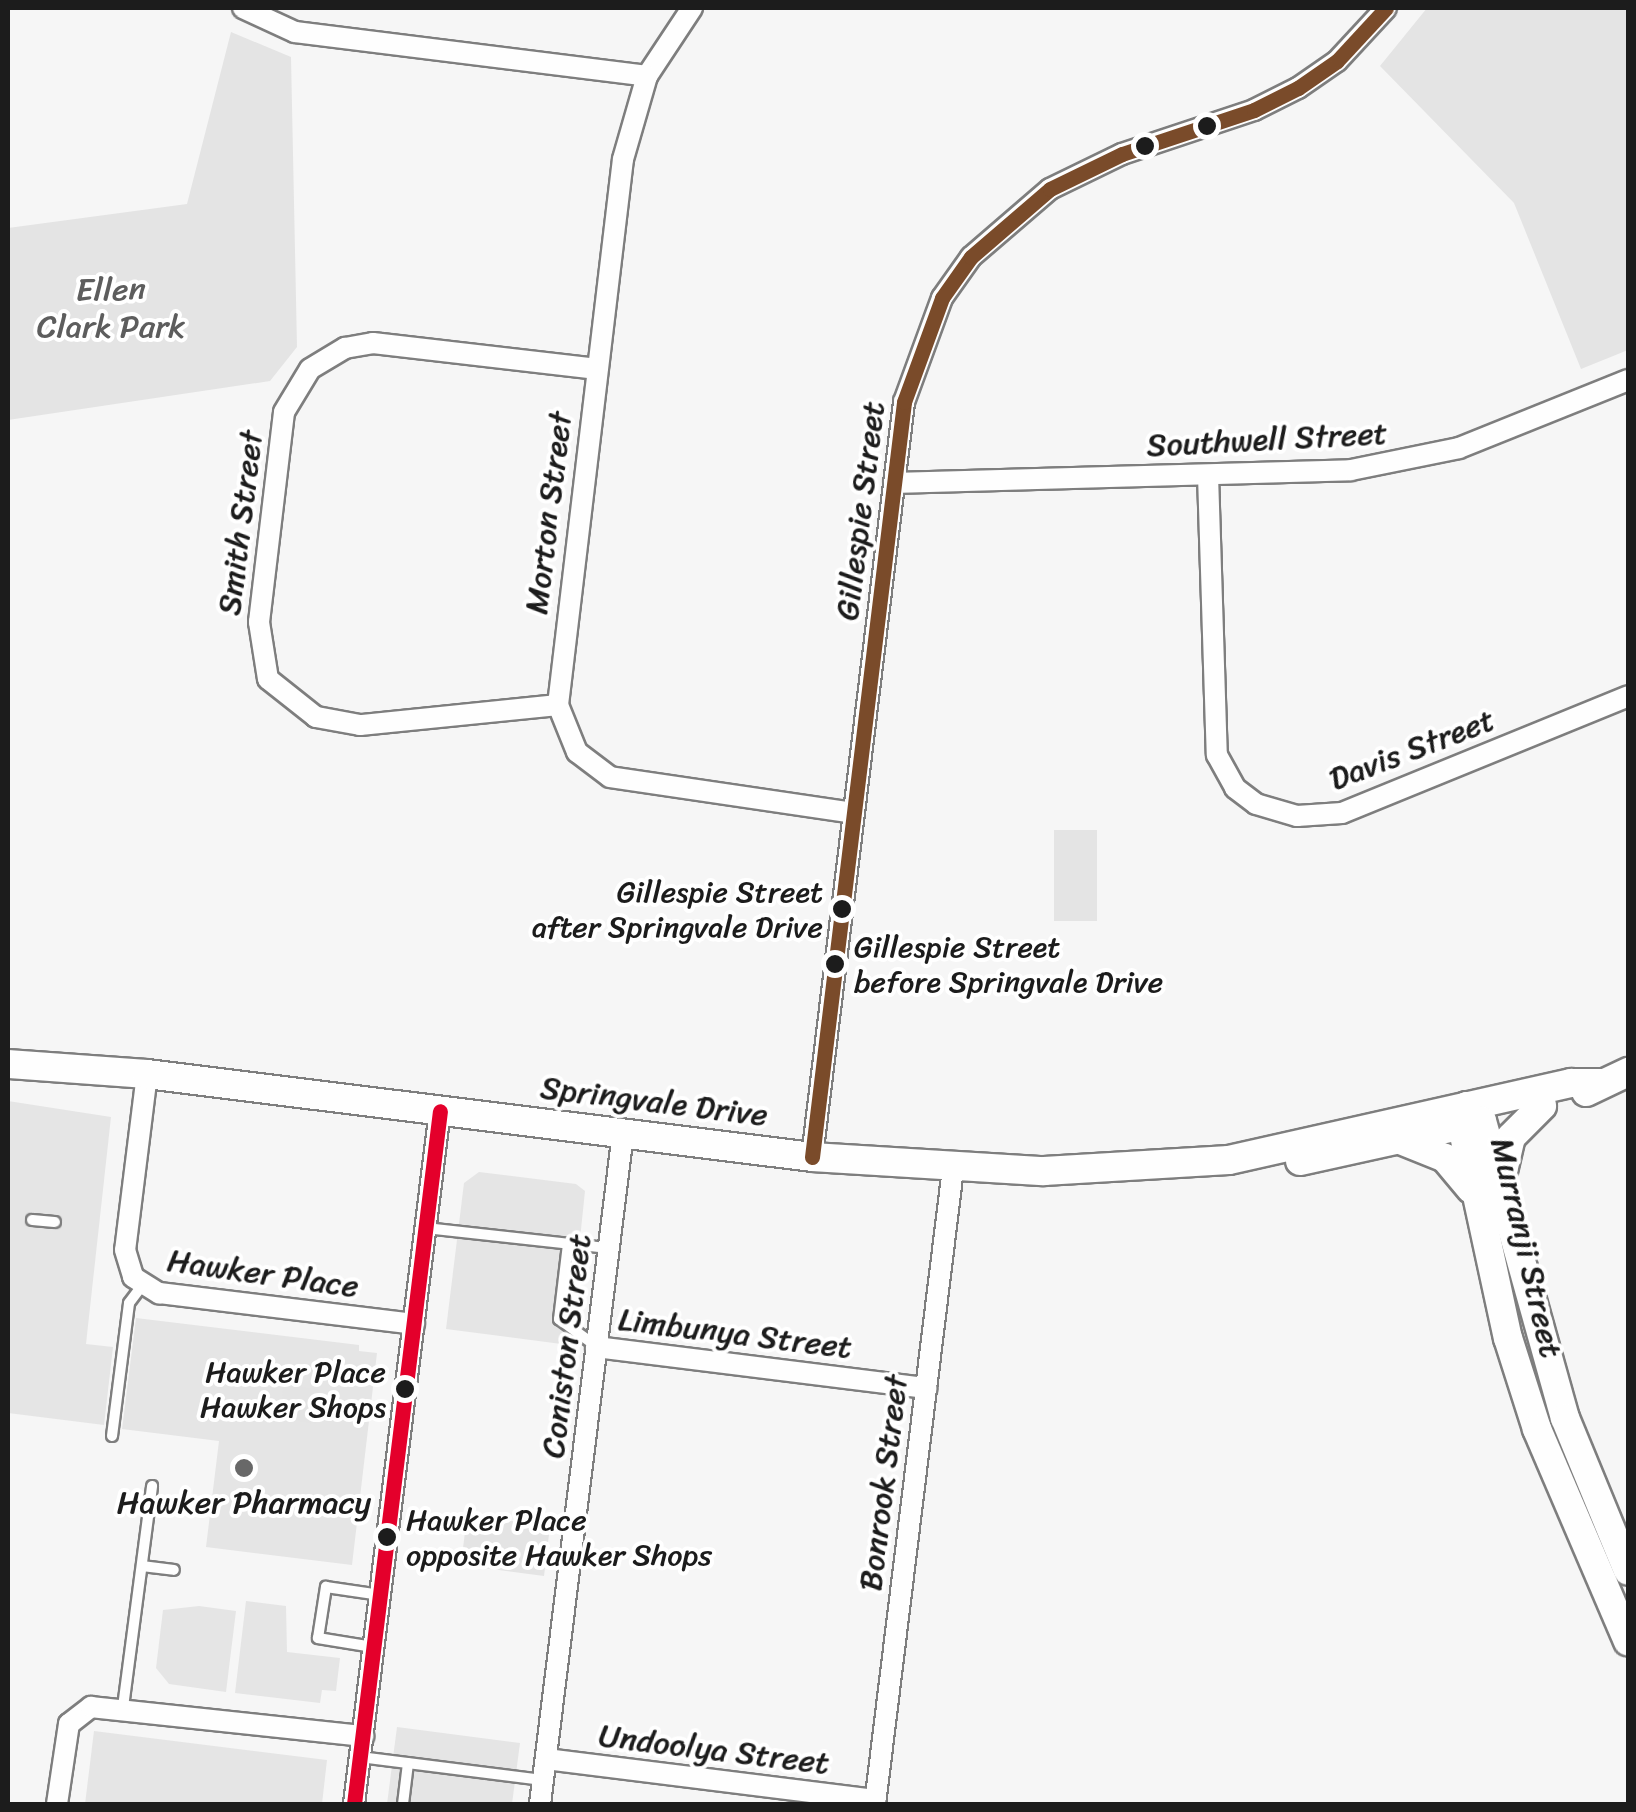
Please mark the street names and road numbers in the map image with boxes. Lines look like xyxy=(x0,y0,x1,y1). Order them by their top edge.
street label: Gillespie Street xyxy=(829,399,893,623)
street label: Morton Street xyxy=(517,409,581,617)
street label: Southwell Street xyxy=(1145,415,1389,465)
street label: Smith Street xyxy=(211,429,271,617)
street label: Davis Street xyxy=(1323,701,1501,799)
street label: Springvale Drive xyxy=(538,1069,770,1135)
street label: Murranji Street xyxy=(1482,1135,1570,1361)
street label: Coniston Street xyxy=(534,1232,600,1460)
street label: Hawker Place xyxy=(165,1242,361,1306)
street label: Limbunya Street xyxy=(617,1301,853,1367)
street label: Bonrook Street xyxy=(852,1373,916,1593)
street label: Undoolya Street xyxy=(597,1717,831,1783)

